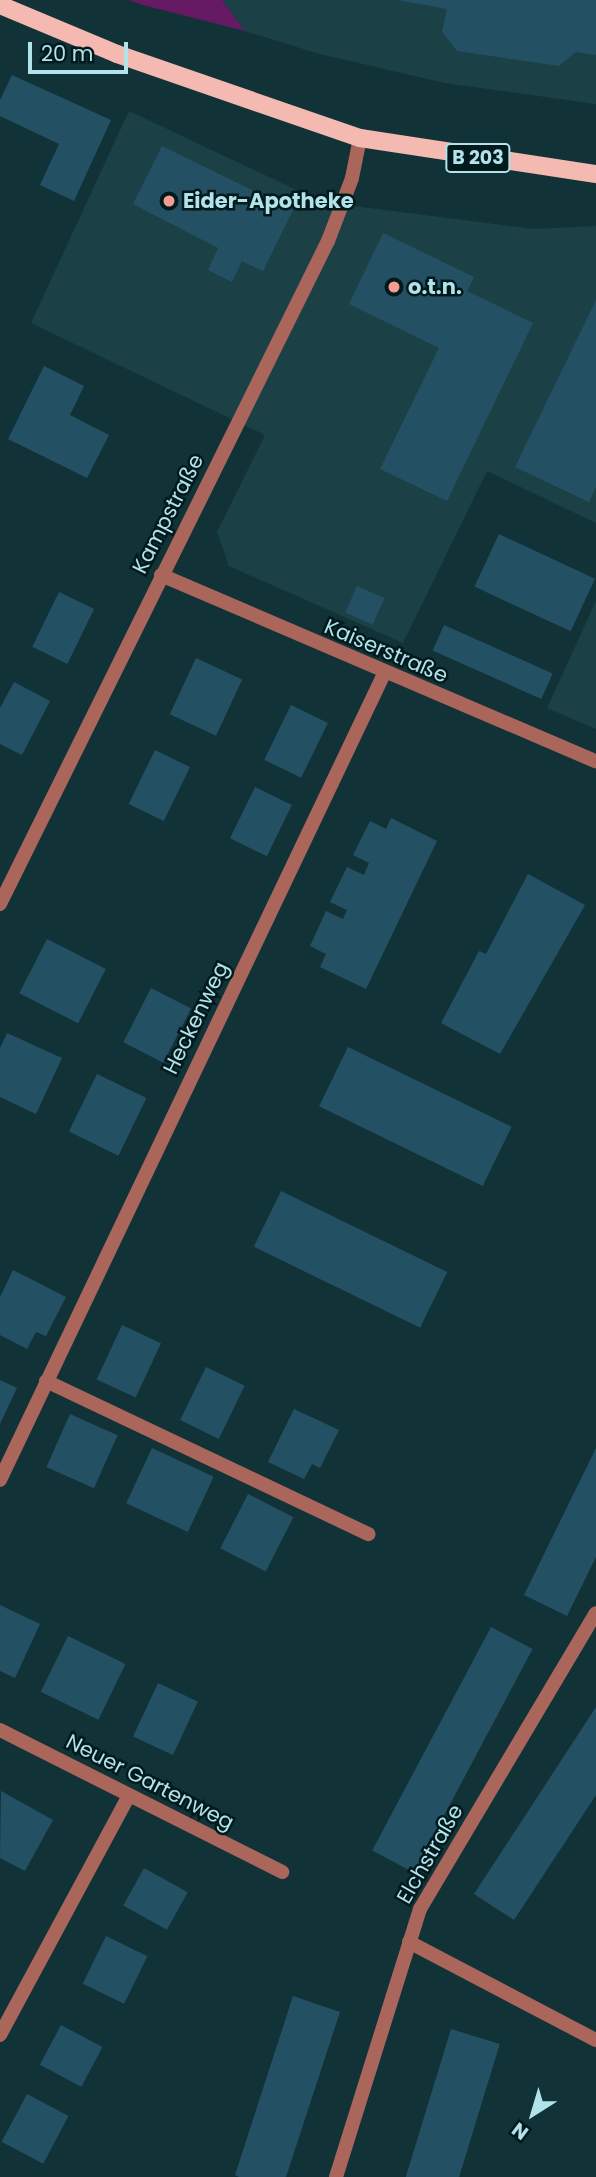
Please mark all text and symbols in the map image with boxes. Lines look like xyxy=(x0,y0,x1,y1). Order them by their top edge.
scale bar xyxy=(32,28,131,72)
text: 20 m xyxy=(41,39,94,68)
road number: B 203 xyxy=(445,142,511,174)
place label: Eider-Apotheke xyxy=(183,188,354,214)
marker: Eider-Apotheke xyxy=(161,193,177,209)
place label: o.t.n. xyxy=(408,274,462,300)
marker: o.t.n. xyxy=(386,279,402,295)
street label: Kampstraße xyxy=(127,450,209,578)
street label: Kaiserstraße xyxy=(320,614,452,688)
street label: Heckenweg xyxy=(158,958,234,1078)
street label: Neuer Gartenweg xyxy=(62,1729,238,1835)
street label: Elchstraße xyxy=(392,1800,468,1908)
north arrow xyxy=(498,2079,568,2149)
text: N xyxy=(506,2116,534,2146)

